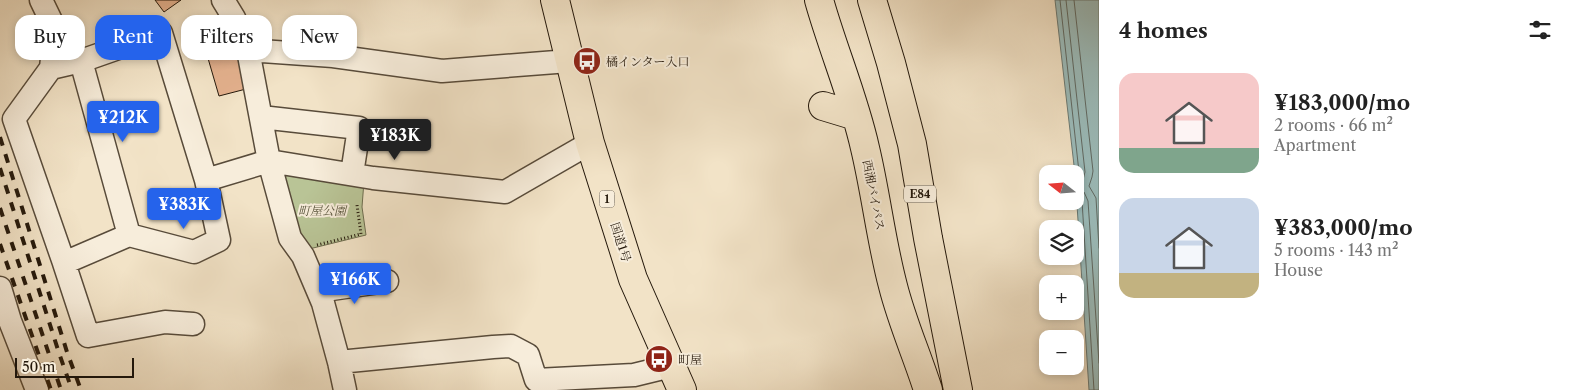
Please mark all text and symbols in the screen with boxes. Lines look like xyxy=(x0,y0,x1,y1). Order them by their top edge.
chip: Buy xyxy=(15,15,85,60)
chip: Rent xyxy=(95,15,171,60)
chip: Filters xyxy=(181,15,272,60)
chip: New xyxy=(282,15,357,60)
icon: filters xyxy=(1526,16,1554,44)
text: 4 homes xyxy=(1119,18,1208,43)
bus stop icon: 橘インター入口 xyxy=(572,46,602,76)
place label: 橘インター入口 xyxy=(606,54,690,69)
text: ¥183,000/mo xyxy=(1274,90,1410,115)
icon: home xyxy=(1159,93,1219,153)
pin: ¥212K xyxy=(88,100,158,143)
text: ¥212K xyxy=(98,107,148,127)
text: 2 rooms · 66 m² xyxy=(1274,115,1393,135)
pin: ¥183K xyxy=(360,119,430,161)
text: ¥183K xyxy=(370,125,420,145)
text: Apartment xyxy=(1274,135,1356,155)
street label: 西湘バイパス xyxy=(860,158,888,232)
north arrow xyxy=(1039,165,1084,210)
map controls xyxy=(1039,165,1084,375)
road number: E84 xyxy=(904,185,936,202)
pin: ¥383K xyxy=(149,188,219,230)
road number: 1 xyxy=(600,190,614,208)
text: ¥383K xyxy=(158,194,210,214)
park label: 町屋公園 xyxy=(298,203,348,218)
text: ¥383,000/mo xyxy=(1274,215,1412,240)
icon: home xyxy=(1159,218,1219,278)
street label: 国道1号 xyxy=(608,220,634,264)
button: layers xyxy=(1039,220,1084,265)
text: 5 rooms · 143 m² xyxy=(1274,240,1398,260)
text: House xyxy=(1274,260,1323,280)
pin: ¥166K xyxy=(320,262,390,305)
text: ¥166K xyxy=(330,269,380,289)
button: + xyxy=(1039,275,1084,320)
button: − xyxy=(1039,330,1084,375)
bus stop icon: 町屋 xyxy=(644,344,674,374)
place label: 町屋 xyxy=(678,352,702,367)
scale bar xyxy=(15,355,134,378)
text: 50 m xyxy=(22,358,55,376)

